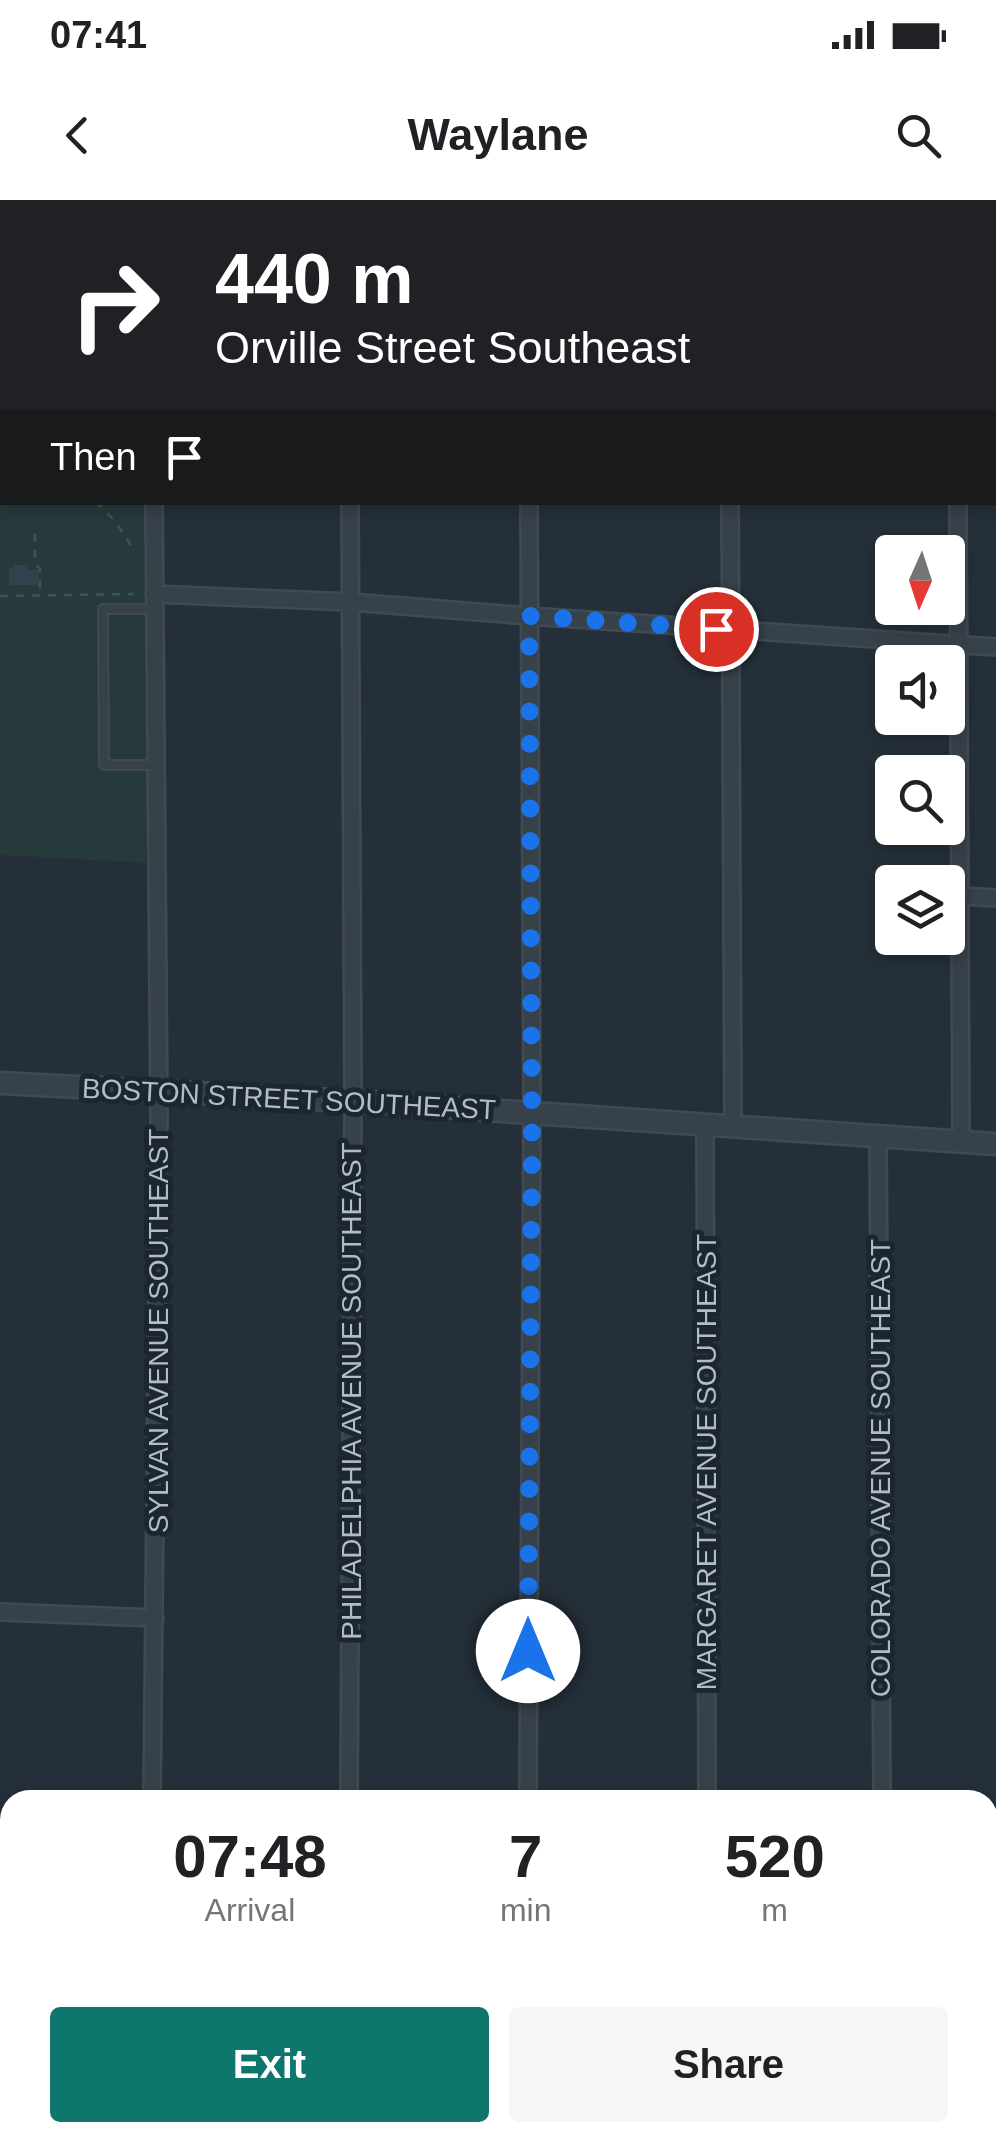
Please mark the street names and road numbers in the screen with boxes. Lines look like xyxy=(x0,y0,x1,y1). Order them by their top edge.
street label: BOSTON STREET SOUTHEAST xyxy=(81,1073,497,1125)
street label: SYLVAN AVENUE SOUTHEAST xyxy=(143,1129,174,1533)
street label: PHILADELPHIA AVENUE SOUTHEAST xyxy=(336,1142,367,1640)
street label: MARGARET AVENUE SOUTHEAST xyxy=(691,1234,722,1690)
street label: COLORADO AVENUE SOUTHEAST xyxy=(865,1239,896,1697)

